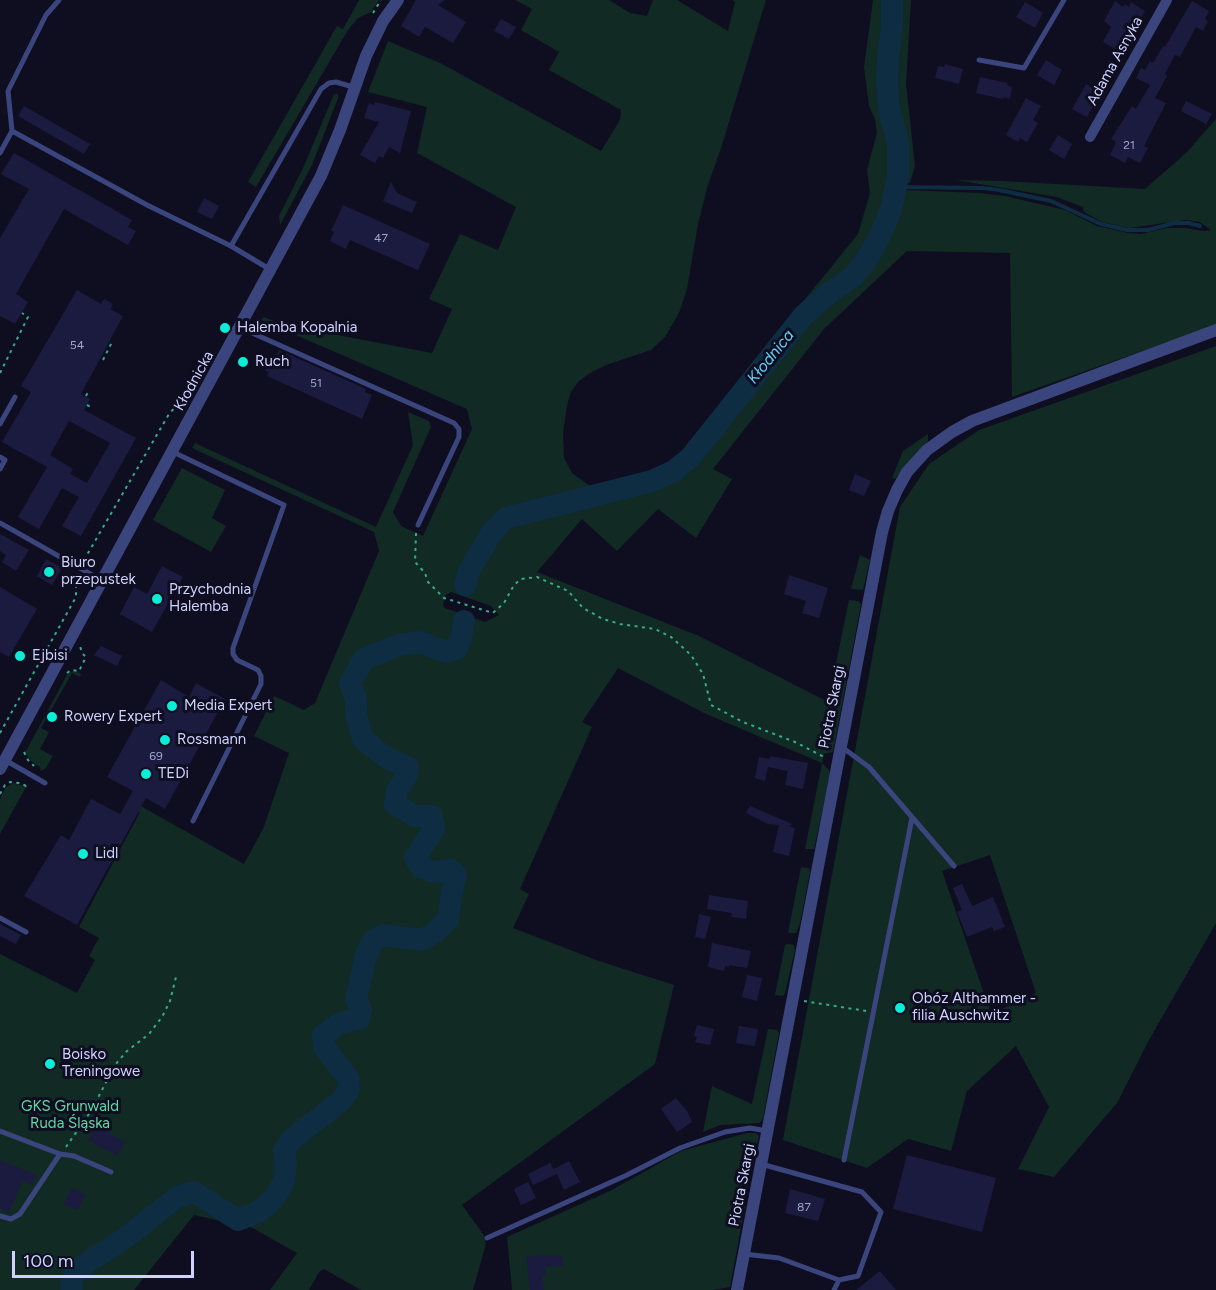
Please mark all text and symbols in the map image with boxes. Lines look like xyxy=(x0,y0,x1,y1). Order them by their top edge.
street label: Adama Asnyka xyxy=(1083,13,1147,109)
house number: 21 xyxy=(1123,138,1135,152)
house number: 47 xyxy=(374,231,388,245)
place label: Halemba Kopalnia xyxy=(237,319,357,337)
marker: Halemba Kopalnia xyxy=(218,321,232,335)
water label: Kłodnica xyxy=(743,326,799,388)
house number: 54 xyxy=(70,338,84,352)
street label: Kłodnicka xyxy=(170,348,218,414)
place label: Ruch xyxy=(255,353,289,371)
marker: Ruch xyxy=(236,355,250,369)
house number: 51 xyxy=(310,376,322,390)
place label: Biuro przepustek xyxy=(61,554,136,589)
marker: Biuro przepustek xyxy=(42,565,56,579)
place label: Przychodnia Halemba xyxy=(169,581,251,616)
marker: Przychodnia Halemba xyxy=(150,592,164,606)
place label: Ejbisi xyxy=(32,647,68,665)
marker: Ejbisi xyxy=(13,649,27,663)
street label: Piotra Skargi xyxy=(815,664,849,750)
place label: Media Expert xyxy=(184,697,272,715)
marker: Media Expert xyxy=(165,699,179,713)
place label: Rowery Expert xyxy=(64,708,162,726)
marker: Rowery Expert xyxy=(45,710,59,724)
place label: Rossmann xyxy=(177,731,246,749)
marker: Rossmann xyxy=(158,733,172,747)
house number: 69 xyxy=(149,749,163,763)
place label: TEDi xyxy=(158,765,189,783)
marker: TEDi xyxy=(139,767,153,781)
place label: Lidl xyxy=(95,845,118,863)
marker: Lidl xyxy=(76,847,90,861)
place label: Obóz Althammer - filia Auschwitz xyxy=(912,990,1036,1025)
marker: Obóz Althammer - filia Auschwitz xyxy=(893,1001,907,1015)
place label: Boisko Treningowe xyxy=(62,1046,140,1081)
marker: Boisko Treningowe xyxy=(43,1057,57,1071)
park label: GKS Grunwald Ruda Śląska xyxy=(21,1098,119,1133)
street label: Piotra Skargi xyxy=(725,1142,759,1228)
house number: 87 xyxy=(797,1200,811,1214)
scale bar xyxy=(15,1239,196,1277)
text: 100 m xyxy=(23,1250,73,1272)

